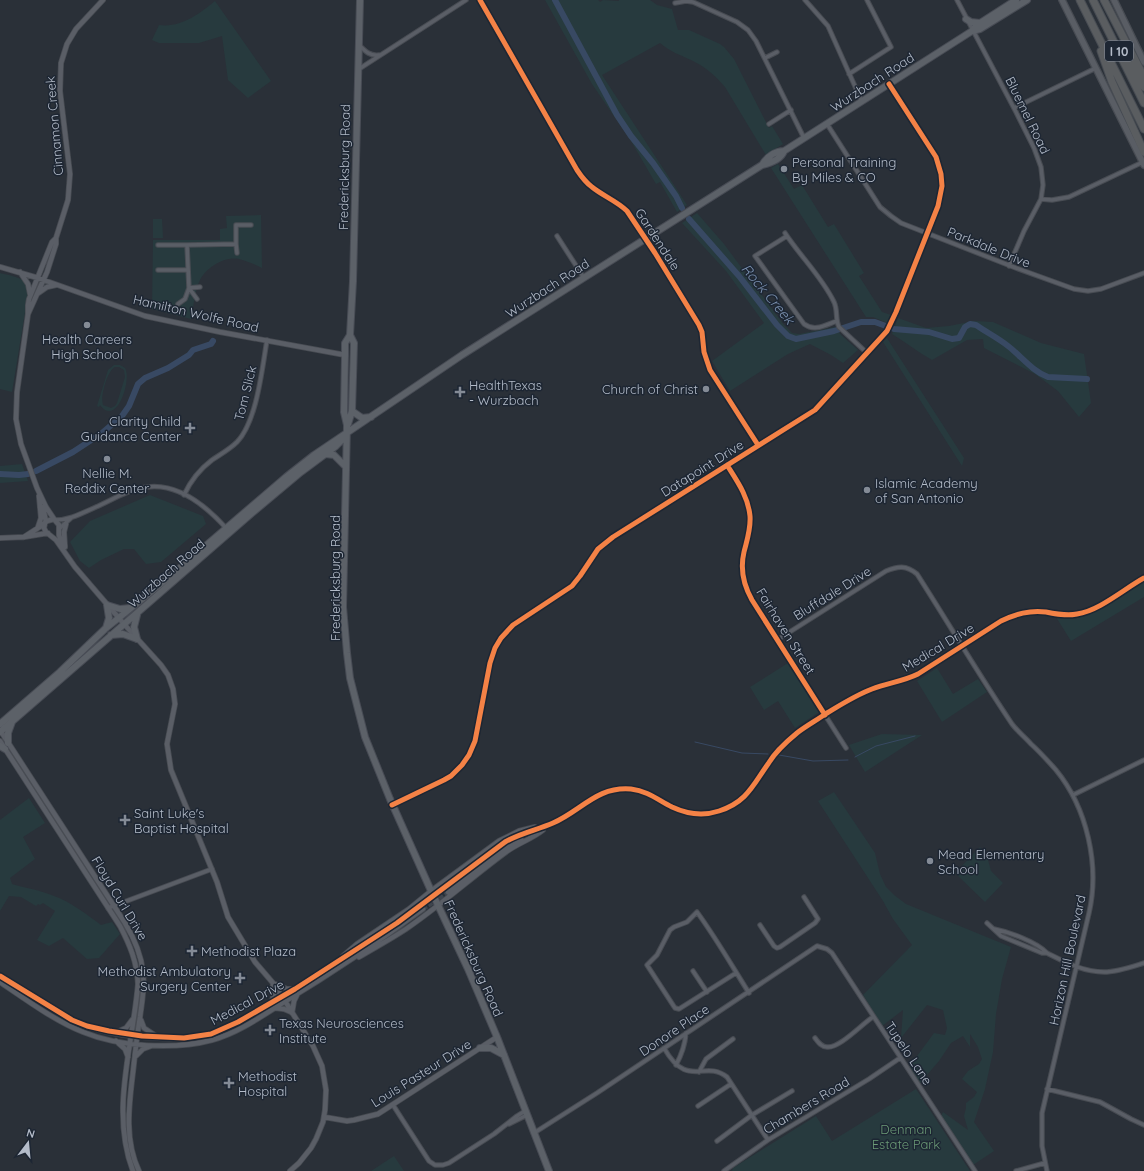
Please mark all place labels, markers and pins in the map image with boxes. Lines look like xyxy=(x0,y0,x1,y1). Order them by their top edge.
place label: Personal Training By Miles & CO xyxy=(792,154,896,185)
marker: Personal Training By Miles & CO xyxy=(779,164,789,174)
marker: Health Careers High School xyxy=(82,320,92,330)
place label: Health Careers High School xyxy=(42,331,132,362)
place label: HealthTexas - Wurzbach xyxy=(469,377,542,408)
place label: Church of Christ xyxy=(602,381,698,397)
marker: Church of Christ xyxy=(701,384,711,394)
marker: HealthTexas - Wurzbach xyxy=(454,386,466,398)
place label: Clarity Child Guidance Center xyxy=(81,413,181,444)
marker: Clarity Child Guidance Center xyxy=(184,422,196,434)
marker: Nellie M. Reddix Center xyxy=(102,454,112,464)
place label: Nellie M. Reddix Center xyxy=(65,465,149,496)
place label: Islamic Academy of San Antonio xyxy=(875,475,978,506)
marker: Islamic Academy of San Antonio xyxy=(862,485,872,495)
place label: Saint Luke's Baptist Hospital xyxy=(134,805,229,836)
marker: Saint Luke's Baptist Hospital xyxy=(119,814,131,826)
place label: Mead Elementary School xyxy=(938,846,1044,877)
marker: Mead Elementary School xyxy=(925,856,935,866)
place label: Methodist Plaza xyxy=(201,943,296,959)
marker: Methodist Plaza xyxy=(186,945,198,957)
place label: Methodist Ambulatory Surgery Center xyxy=(98,963,231,994)
marker: Methodist Ambulatory Surgery Center xyxy=(234,972,246,984)
place label: Texas Neurosciences Institute xyxy=(279,1015,404,1046)
marker: Texas Neurosciences Institute xyxy=(264,1024,276,1036)
place label: Methodist Hospital xyxy=(238,1068,297,1099)
marker: Methodist Hospital xyxy=(223,1077,235,1089)

